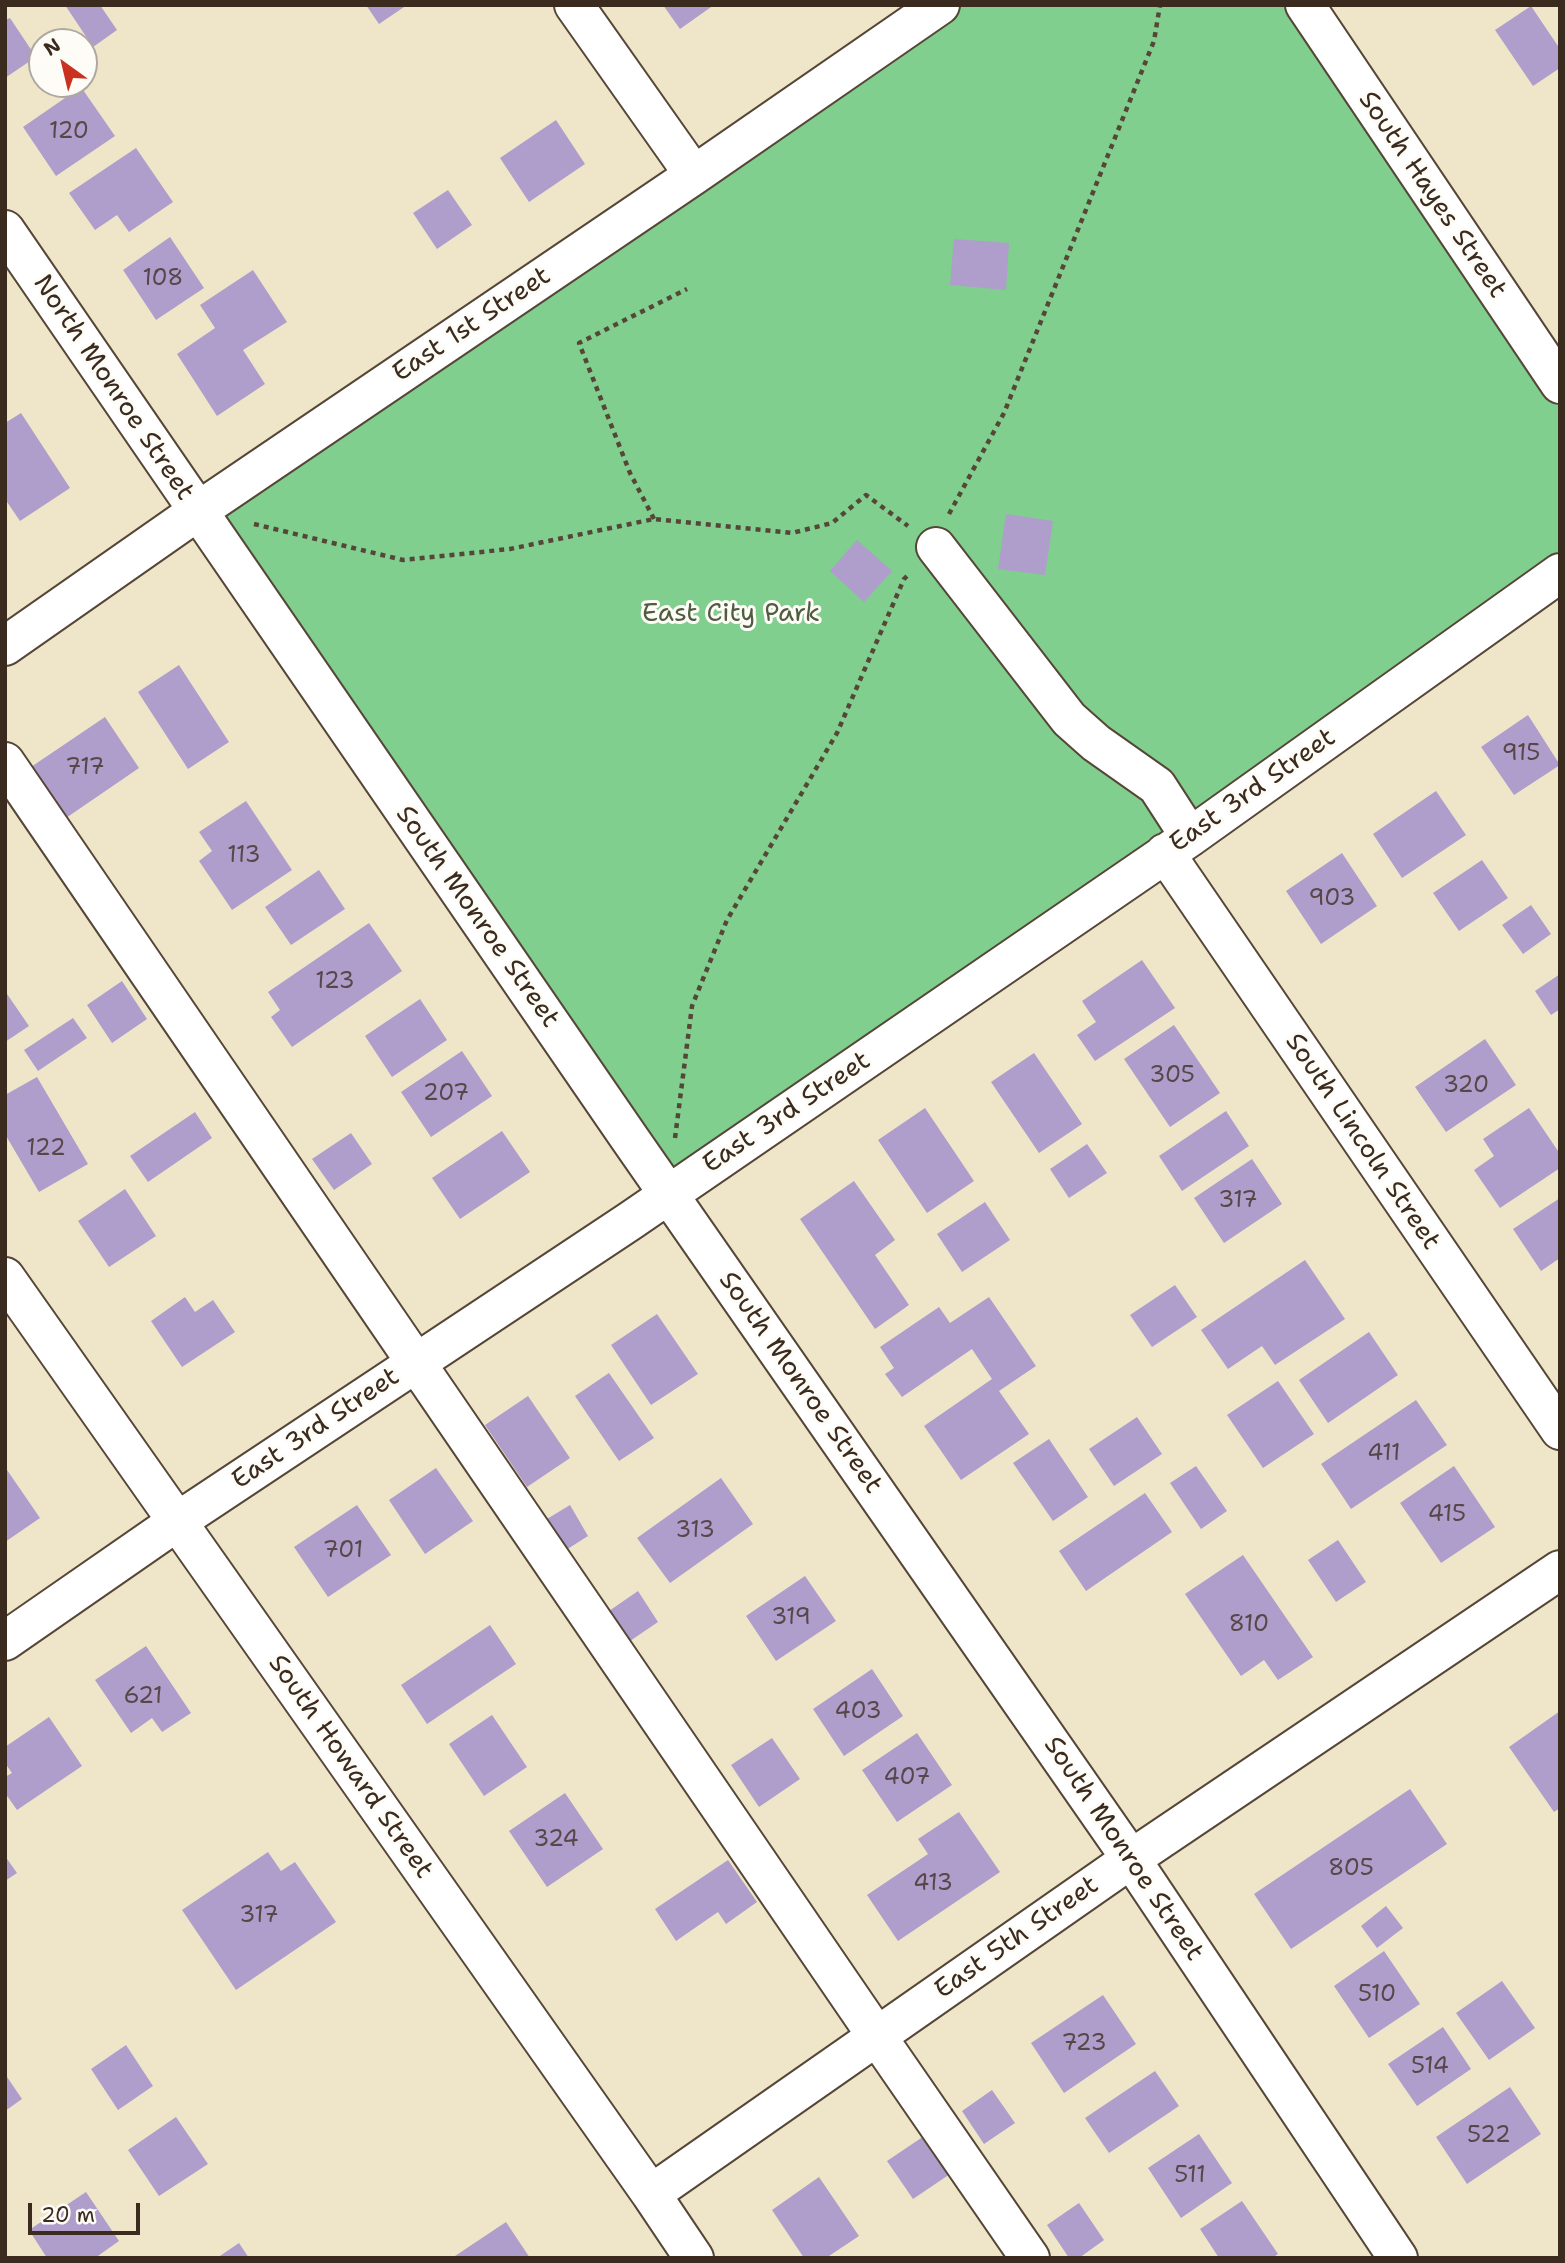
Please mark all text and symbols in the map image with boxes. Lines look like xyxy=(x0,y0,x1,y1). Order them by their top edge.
north arrow xyxy=(28,28,98,98)
text: N xyxy=(39,32,65,61)
street label: South Hayes Street xyxy=(1351,86,1513,304)
house number: 120 xyxy=(49,118,89,146)
street label: East 1st Street xyxy=(387,261,557,389)
house number: 108 xyxy=(143,265,183,293)
street label: North Monroe Street xyxy=(26,269,200,507)
park label: East City Park xyxy=(642,598,820,630)
street label: East 3rd Street xyxy=(1164,722,1342,860)
house number: 915 xyxy=(1502,740,1540,768)
house number: 717 xyxy=(65,754,105,782)
street label: South Monroe Street xyxy=(389,800,565,1034)
house number: 113 xyxy=(227,842,261,870)
house number: 903 xyxy=(1309,885,1355,913)
house number: 123 xyxy=(315,968,355,996)
street label: South Lincoln Street xyxy=(1278,1028,1446,1256)
street label: East 3rd Street xyxy=(697,1046,877,1180)
house number: 305 xyxy=(1149,1062,1195,1090)
house number: 320 xyxy=(1443,1072,1489,1100)
house number: 207 xyxy=(423,1080,469,1108)
house number: 122 xyxy=(26,1135,66,1163)
house number: 317 xyxy=(1218,1187,1258,1215)
street label: South Monroe Street xyxy=(712,1266,888,1500)
street label: East 3rd Street xyxy=(226,1362,406,1496)
house number: 411 xyxy=(1367,1440,1401,1468)
house number: 415 xyxy=(1428,1501,1466,1529)
house number: 313 xyxy=(675,1517,715,1545)
house number: 701 xyxy=(323,1537,363,1565)
house number: 319 xyxy=(771,1604,811,1632)
house number: 810 xyxy=(1229,1611,1269,1639)
street label: South Howard Street xyxy=(261,1649,439,1885)
house number: 621 xyxy=(123,1683,163,1711)
house number: 403 xyxy=(835,1698,881,1726)
street label: South Monroe Street xyxy=(1036,1731,1210,1967)
house number: 407 xyxy=(884,1764,930,1792)
house number: 324 xyxy=(533,1826,579,1854)
house number: 805 xyxy=(1328,1855,1374,1883)
house number: 413 xyxy=(913,1870,953,1898)
street label: East 5th Street xyxy=(929,1870,1105,2006)
house number: 317 xyxy=(239,1902,279,1930)
house number: 510 xyxy=(1358,1981,1396,2009)
house number: 723 xyxy=(1061,2030,1107,2058)
house number: 514 xyxy=(1411,2053,1449,2081)
house number: 522 xyxy=(1467,2122,1511,2150)
house number: 511 xyxy=(1174,2162,1206,2190)
scale bar xyxy=(32,2190,144,2234)
text: 20 m xyxy=(41,2201,95,2229)

